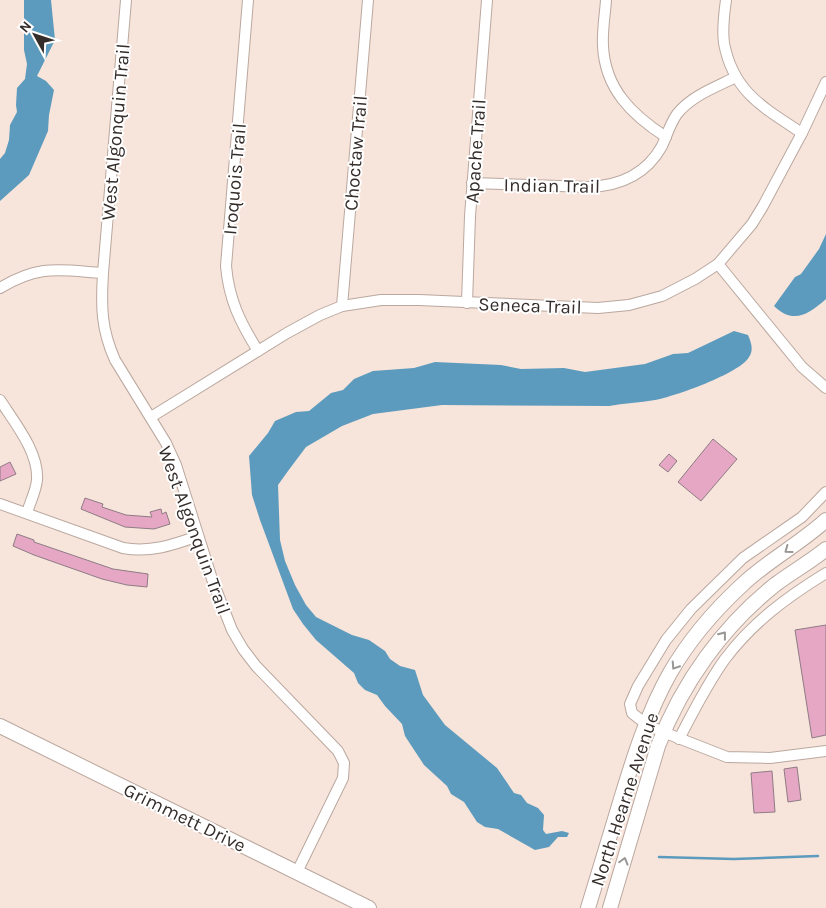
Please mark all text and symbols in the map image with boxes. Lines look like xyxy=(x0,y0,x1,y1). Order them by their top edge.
north arrow xyxy=(10,10,60,60)
text: N xyxy=(16,18,35,36)
street label: West Algonquin Trail xyxy=(97,43,135,221)
street label: Choctaw Trail xyxy=(340,95,372,212)
street label: Apache Trail xyxy=(461,98,491,204)
street label: Iroquois Trail xyxy=(219,122,251,236)
street label: Indian Trail xyxy=(504,174,600,198)
street label: Seneca Trail xyxy=(478,293,582,319)
street label: West Algonquin Trail xyxy=(153,443,235,617)
one-way arrow xyxy=(785,545,794,553)
one-way arrow xyxy=(718,631,727,640)
one-way arrow xyxy=(672,660,681,669)
street label: North Hearne Avenue xyxy=(586,710,663,889)
street label: Grimmett Drive xyxy=(120,779,249,857)
one-way arrow xyxy=(618,857,629,866)

